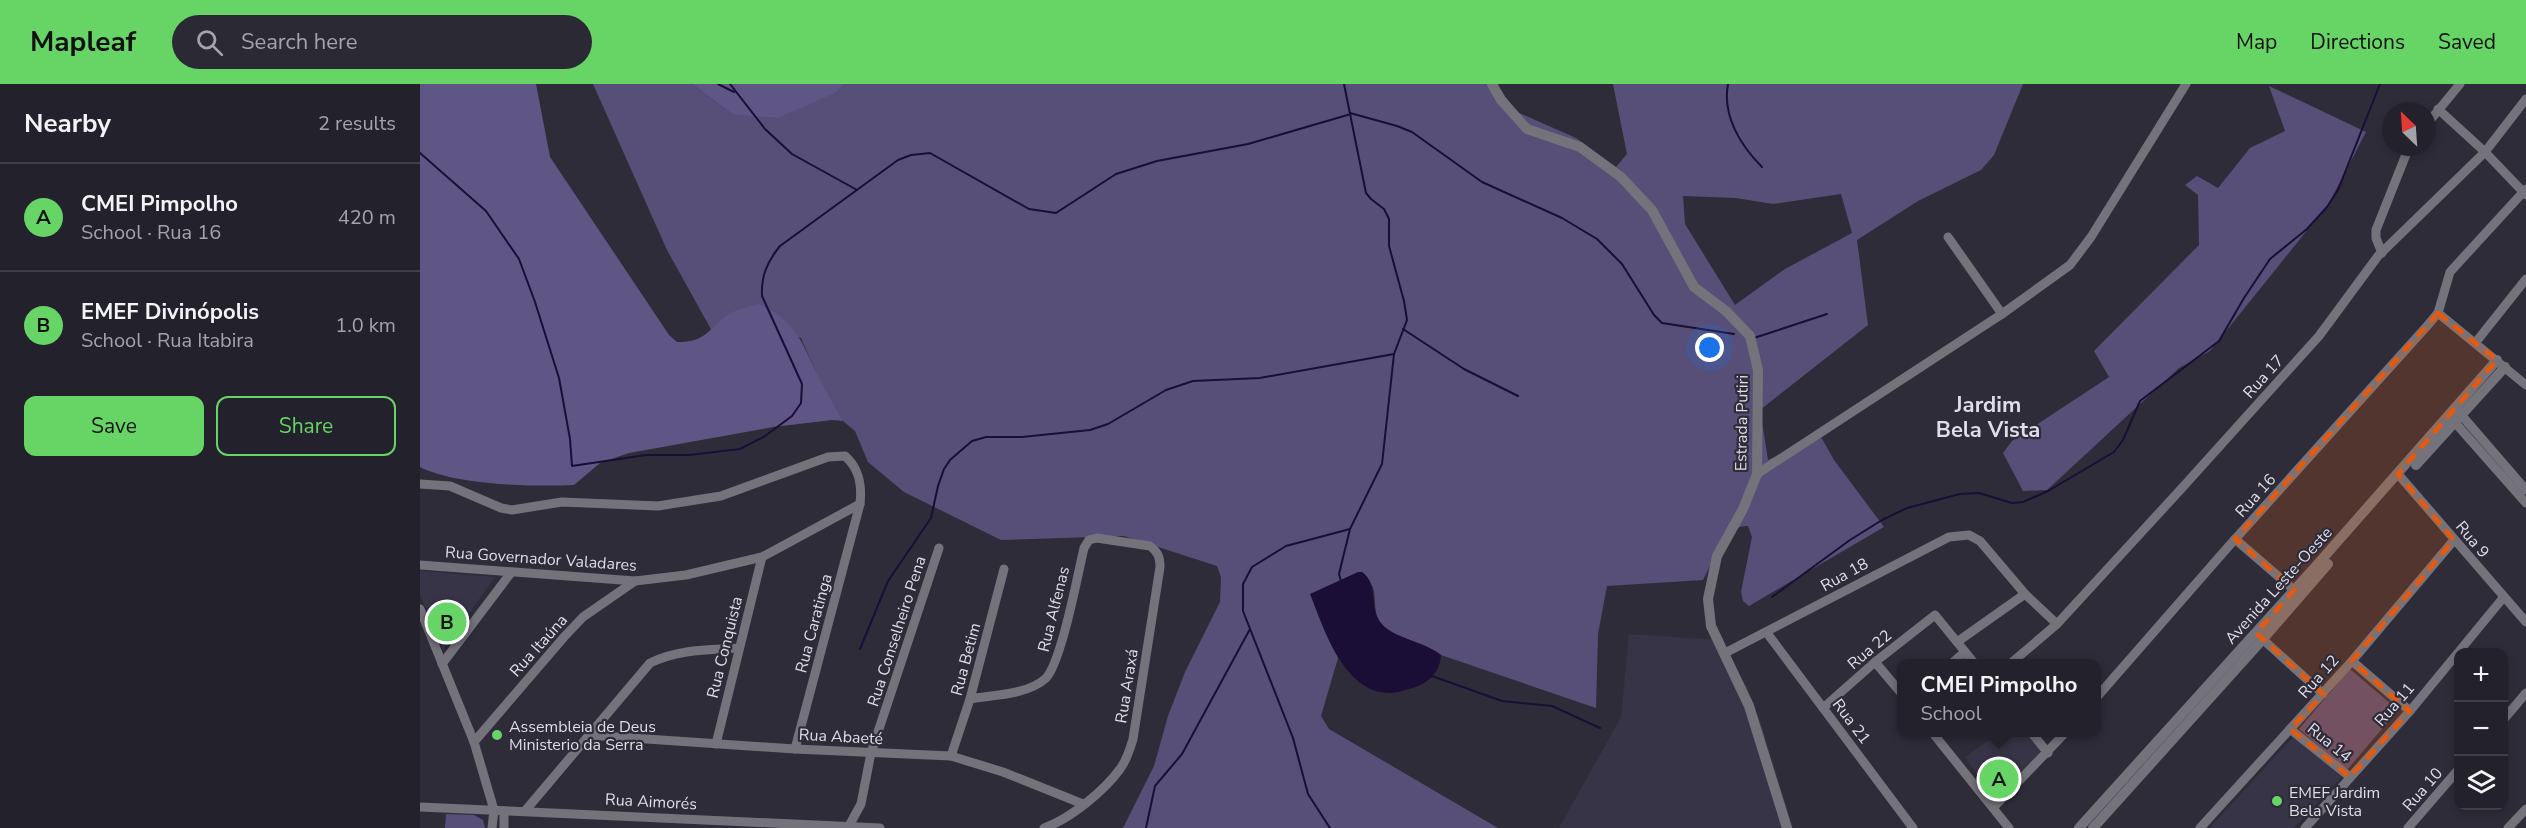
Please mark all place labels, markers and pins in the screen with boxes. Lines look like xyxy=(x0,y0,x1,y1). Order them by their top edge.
pin: B xyxy=(428,600,466,644)
place label: Assembleia de Deus Ministerio da Serra xyxy=(509,716,656,756)
marker: Assembleia de Deus Ministerio da Serra xyxy=(490,728,504,742)
pin: A xyxy=(1980,756,2018,802)
place label: EMEF Jardim Bela Vista xyxy=(2289,782,2380,822)
marker: EMEF Jardim Bela Vista xyxy=(2270,794,2284,808)

